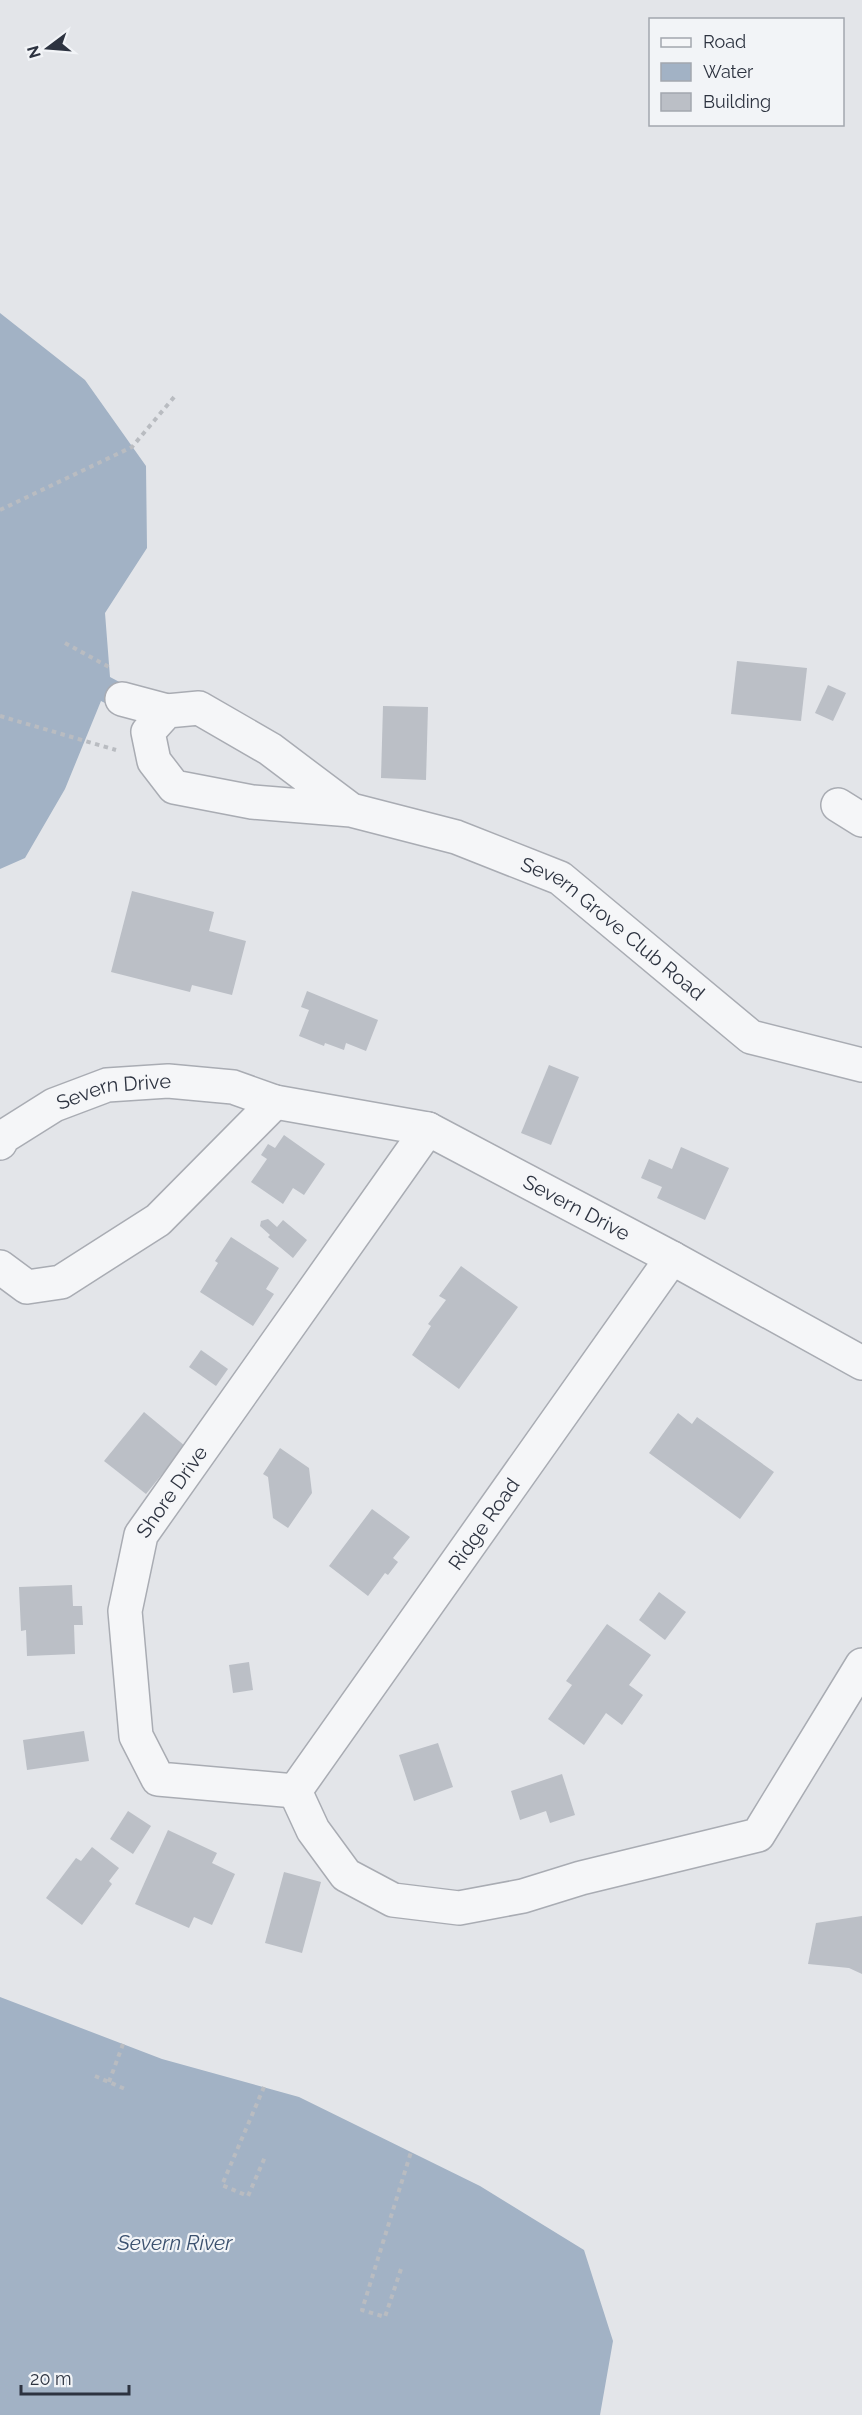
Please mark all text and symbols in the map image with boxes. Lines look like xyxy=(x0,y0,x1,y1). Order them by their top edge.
north arrow xyxy=(18,18,78,78)
legend xyxy=(649,18,844,126)
text: Road xyxy=(703,31,746,52)
text: N xyxy=(23,44,45,60)
text: Water xyxy=(703,61,754,82)
text: Building xyxy=(703,91,771,112)
street label: Severn Grove Club Road xyxy=(517,852,710,1005)
street label: Severn Drive xyxy=(53,1069,172,1115)
street label: Severn Drive xyxy=(519,1170,634,1246)
street label: Shore Drive xyxy=(131,1441,212,1542)
street label: Ridge Road xyxy=(443,1473,525,1575)
water label: Severn River xyxy=(117,2230,233,2255)
scale bar xyxy=(21,2358,129,2396)
text: 20 m xyxy=(30,2368,72,2389)

